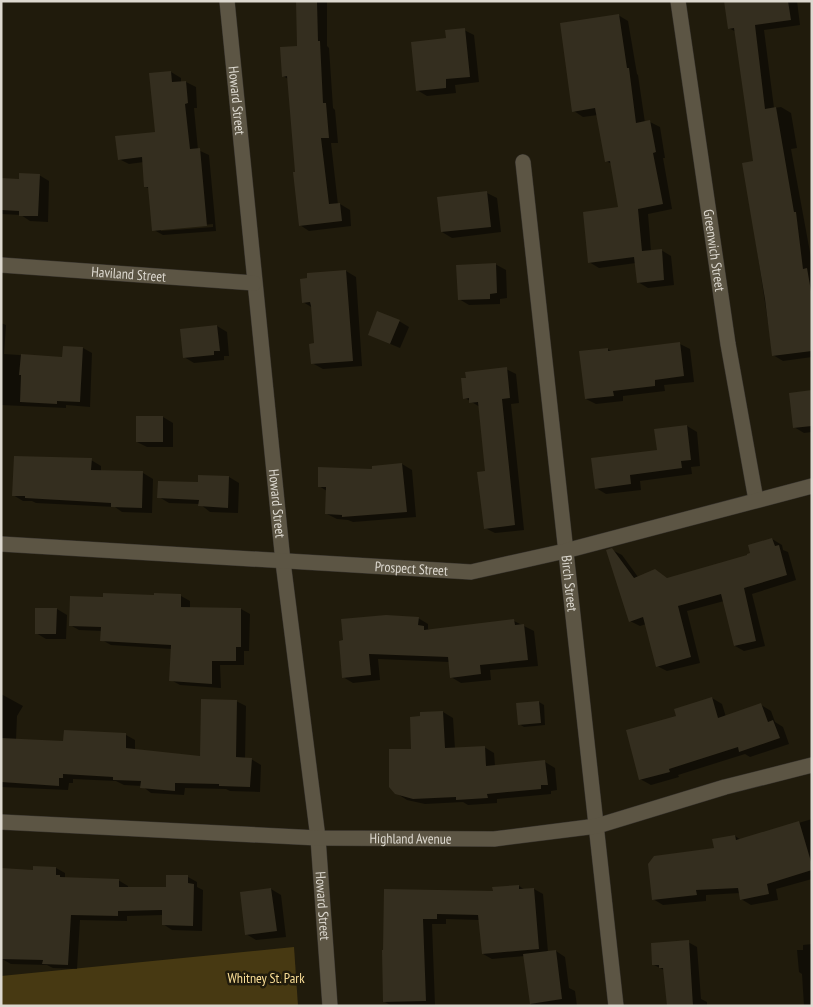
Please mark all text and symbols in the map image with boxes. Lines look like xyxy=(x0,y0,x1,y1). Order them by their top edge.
street label: Howard Street xyxy=(225,65,249,136)
street label: Greenwich Street xyxy=(699,208,729,293)
street label: Haviland Street xyxy=(91,262,167,286)
street label: Howard Street xyxy=(265,468,290,539)
street label: Birch Street xyxy=(557,554,582,613)
street label: Prospect Street xyxy=(374,557,448,580)
street label: Highland Avenue xyxy=(370,829,452,848)
street label: Howard Street xyxy=(311,871,334,941)
park label: Whitney St. Park xyxy=(227,969,305,987)

